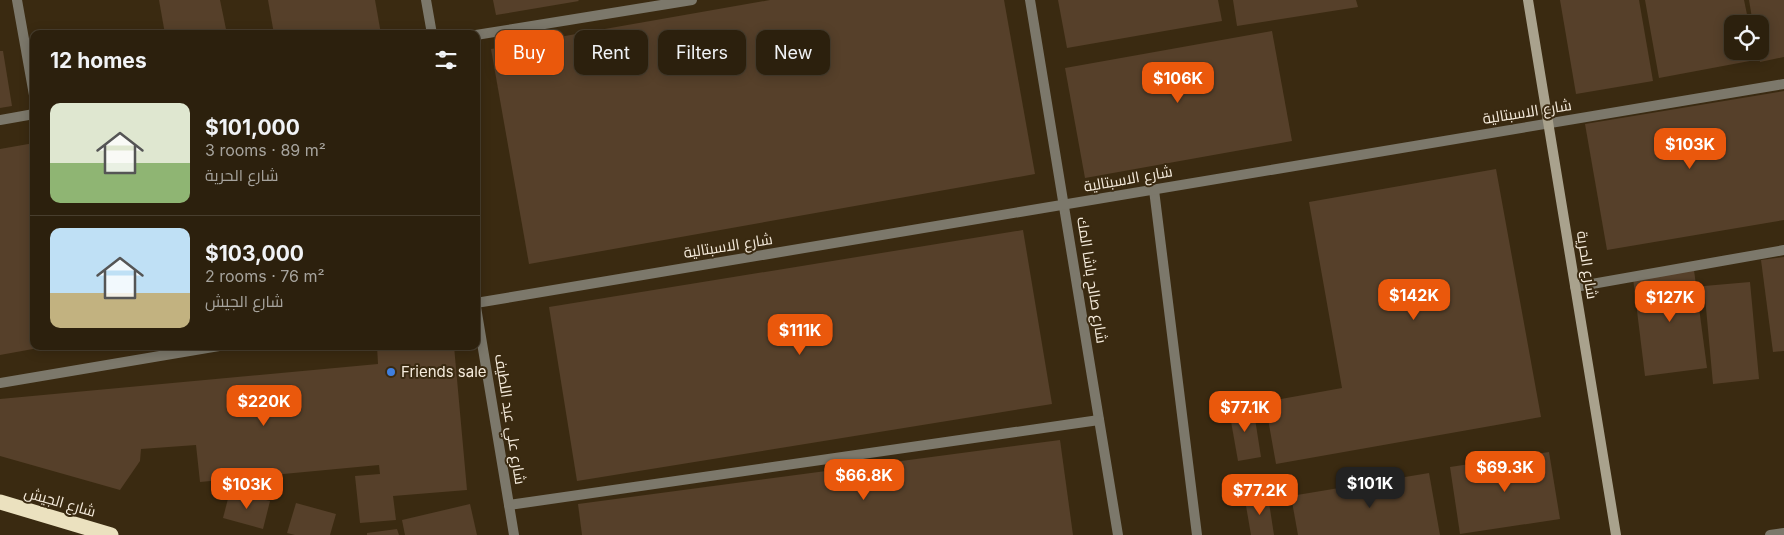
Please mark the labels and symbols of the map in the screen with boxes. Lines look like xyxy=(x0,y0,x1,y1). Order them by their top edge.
pin: $106K xyxy=(1143,62,1213,104)
street label: شارع الاسبتالية xyxy=(1481,95,1573,130)
pin: $103K xyxy=(1655,128,1725,170)
street label: شارع الاسبتالية xyxy=(1082,161,1174,198)
street label: شارع صالح باشا المك xyxy=(1071,215,1112,345)
street label: شارع الاسبتالية xyxy=(682,229,774,264)
street label: شارع الحرية xyxy=(1571,229,1602,301)
pin: $142K xyxy=(1379,278,1449,321)
pin: $127K xyxy=(1635,280,1705,323)
pin: $111K xyxy=(765,314,835,356)
street label: شارع علي عبد اللطيف xyxy=(488,352,530,486)
place label: Friends sale xyxy=(401,362,487,381)
marker: Friends sale xyxy=(385,366,397,378)
pin: $220K xyxy=(229,384,299,427)
pin: $77.1K xyxy=(1204,390,1286,433)
pin: $69.3K xyxy=(1464,450,1546,493)
pin: $66.8K xyxy=(823,458,905,501)
pin: $101K xyxy=(1335,466,1405,509)
pin: $103K xyxy=(212,468,282,510)
pin: $77.2K xyxy=(1219,474,1301,516)
street label: شارع الجيش xyxy=(22,482,98,523)

